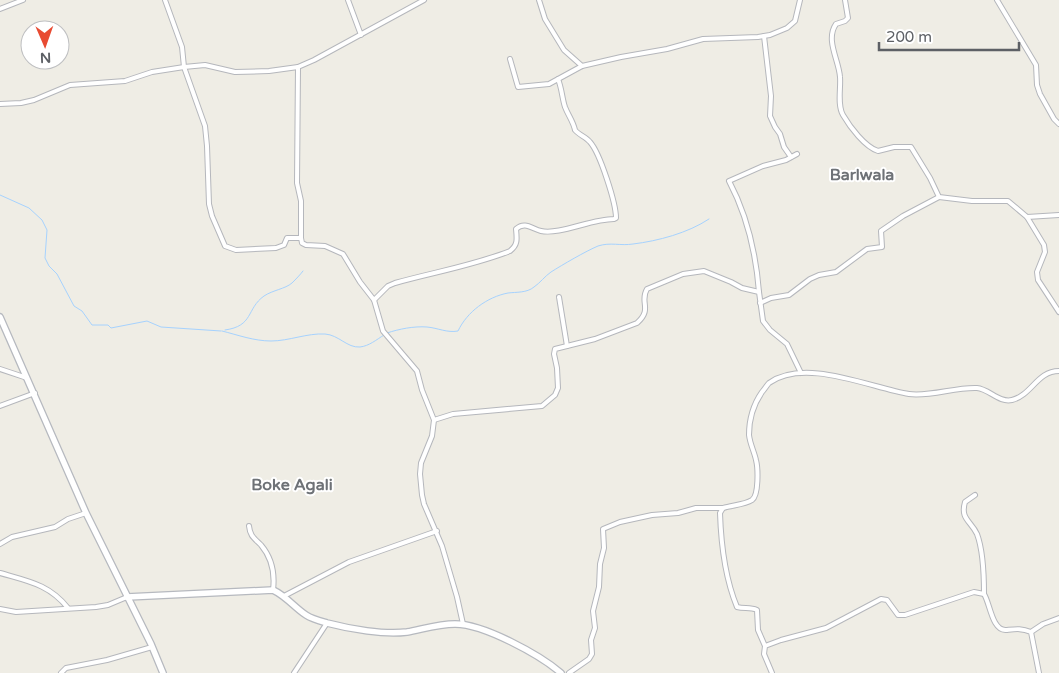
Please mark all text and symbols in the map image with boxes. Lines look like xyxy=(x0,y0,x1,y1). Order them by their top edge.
north arrow xyxy=(20,20,70,70)
scale bar xyxy=(879,20,1019,52)
text: 200 m xyxy=(886,28,932,46)
text: N xyxy=(40,49,51,66)
district label: Barlwala xyxy=(830,165,894,185)
district label: Boke Agali xyxy=(251,475,333,495)

